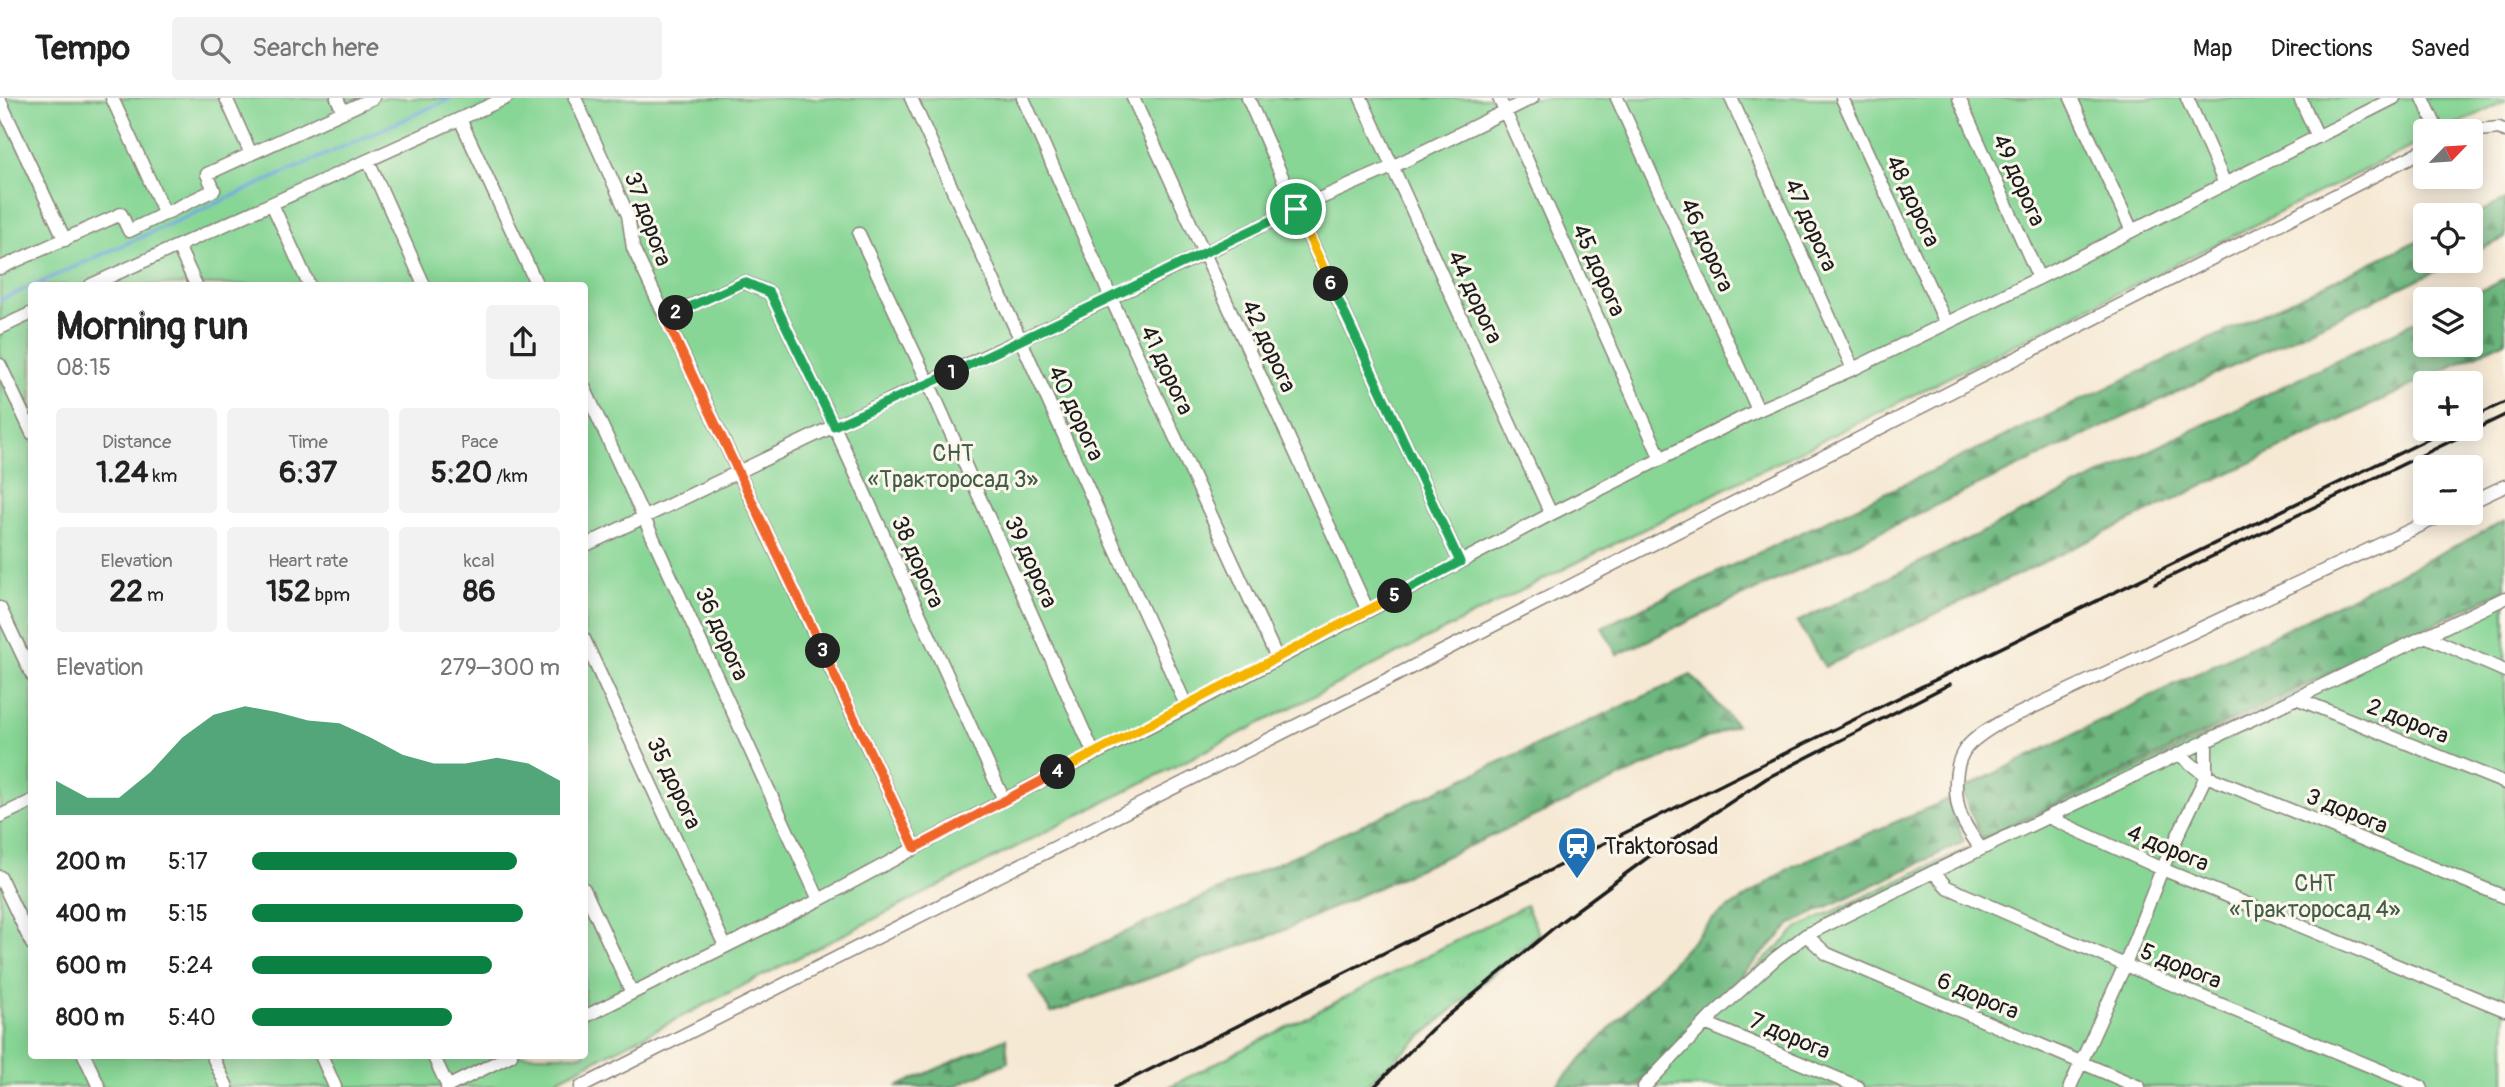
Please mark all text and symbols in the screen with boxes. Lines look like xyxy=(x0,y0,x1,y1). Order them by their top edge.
search box xyxy=(172,17,662,80)
text: Tempo xyxy=(35,28,130,69)
icon: search xyxy=(196,29,234,67)
text: Search here xyxy=(252,32,379,64)
text: Map xyxy=(2193,34,2233,63)
text: Directions xyxy=(2271,34,2372,63)
text: Saved xyxy=(2410,34,2470,63)
north arrow xyxy=(2413,119,2483,189)
map controls xyxy=(2413,119,2483,525)
street label: 49 дорога xyxy=(1986,129,2052,231)
street label: 48 дорога xyxy=(1879,151,1947,251)
street label: 37 дорога xyxy=(618,168,678,270)
street label: 47 дорога xyxy=(1778,174,1844,276)
pin xyxy=(1266,179,1326,239)
icon: arrive xyxy=(1277,190,1315,228)
street label: 46 дорога xyxy=(1673,194,1741,296)
button: locate xyxy=(2413,203,2483,273)
street label: 45 дорога xyxy=(1566,219,1632,321)
street label: 44 дорога xyxy=(1441,246,1509,348)
pin: 6 xyxy=(1314,266,1348,302)
text: 6 xyxy=(1325,271,1336,295)
button: layers xyxy=(2413,287,2483,357)
street label: 42 дорога xyxy=(1235,295,1303,397)
pin: 2 xyxy=(658,296,694,330)
text: 2 xyxy=(670,300,681,324)
text: Morning run xyxy=(56,303,248,351)
button: share xyxy=(486,305,560,379)
street label: 41 дорога xyxy=(1134,321,1200,419)
text: 08:15 xyxy=(56,353,111,382)
pin: 1 xyxy=(934,356,970,390)
text: 1 xyxy=(948,360,955,384)
street label: 40 дорога xyxy=(1041,361,1111,465)
button: + xyxy=(2413,371,2483,441)
text: Distance xyxy=(102,430,171,454)
text: Time xyxy=(288,430,328,454)
text: Pace xyxy=(461,430,498,454)
park label: СНТ «Тракторосад 3» xyxy=(868,439,1039,494)
text: 1.24 xyxy=(96,454,148,491)
text: 6:37 xyxy=(279,454,337,491)
text: 5:20 xyxy=(431,454,492,491)
button: − xyxy=(2413,455,2483,525)
text: km xyxy=(148,464,177,488)
text: /km xyxy=(492,464,528,488)
street label: 38 дорога xyxy=(885,512,951,612)
street label: 39 дорога xyxy=(998,512,1064,612)
text: Elevation xyxy=(100,549,173,573)
text: Heart rate xyxy=(268,549,348,573)
text: kcal xyxy=(464,549,495,573)
text: 22 xyxy=(109,573,143,610)
text: 152 xyxy=(266,573,311,610)
text: 86 xyxy=(463,573,496,610)
pin: 5 xyxy=(1378,578,1412,614)
text: m xyxy=(143,583,164,607)
text: bpm xyxy=(311,583,350,607)
street label: 36 дорога xyxy=(689,583,755,685)
text: 5 xyxy=(1389,583,1400,607)
pin: 3 xyxy=(806,634,840,668)
text: 3 xyxy=(817,638,828,662)
text: Elevation xyxy=(56,653,144,682)
text: 279–300 m xyxy=(440,653,560,682)
street label: 2 дорога xyxy=(2363,691,2453,751)
street label: 35 дорога xyxy=(640,732,708,834)
pin: 4 xyxy=(1040,754,1076,790)
text: 4 xyxy=(1052,759,1063,783)
street label: 3 дорога xyxy=(2302,781,2392,841)
street label: 4 дорога xyxy=(2123,818,2213,878)
station icon: Traktorosad xyxy=(1556,825,1598,880)
place label: Traktorosad xyxy=(1604,832,1719,861)
text: 200 m xyxy=(56,847,126,876)
text: 5:17 xyxy=(168,847,208,876)
park label: СНТ «Тракторосад 4» xyxy=(2230,869,2401,924)
text: 400 m xyxy=(56,899,126,928)
text: 5:15 xyxy=(168,899,208,928)
street label: 5 дорога xyxy=(2136,937,2226,995)
text: 600 m xyxy=(56,951,126,980)
text: 5:24 xyxy=(168,951,213,980)
street label: 6 дорога xyxy=(1933,966,2023,1026)
text: 800 m xyxy=(56,1003,124,1032)
text: 5:40 xyxy=(168,1003,216,1032)
street label: 7 дорога xyxy=(1745,1006,1835,1066)

